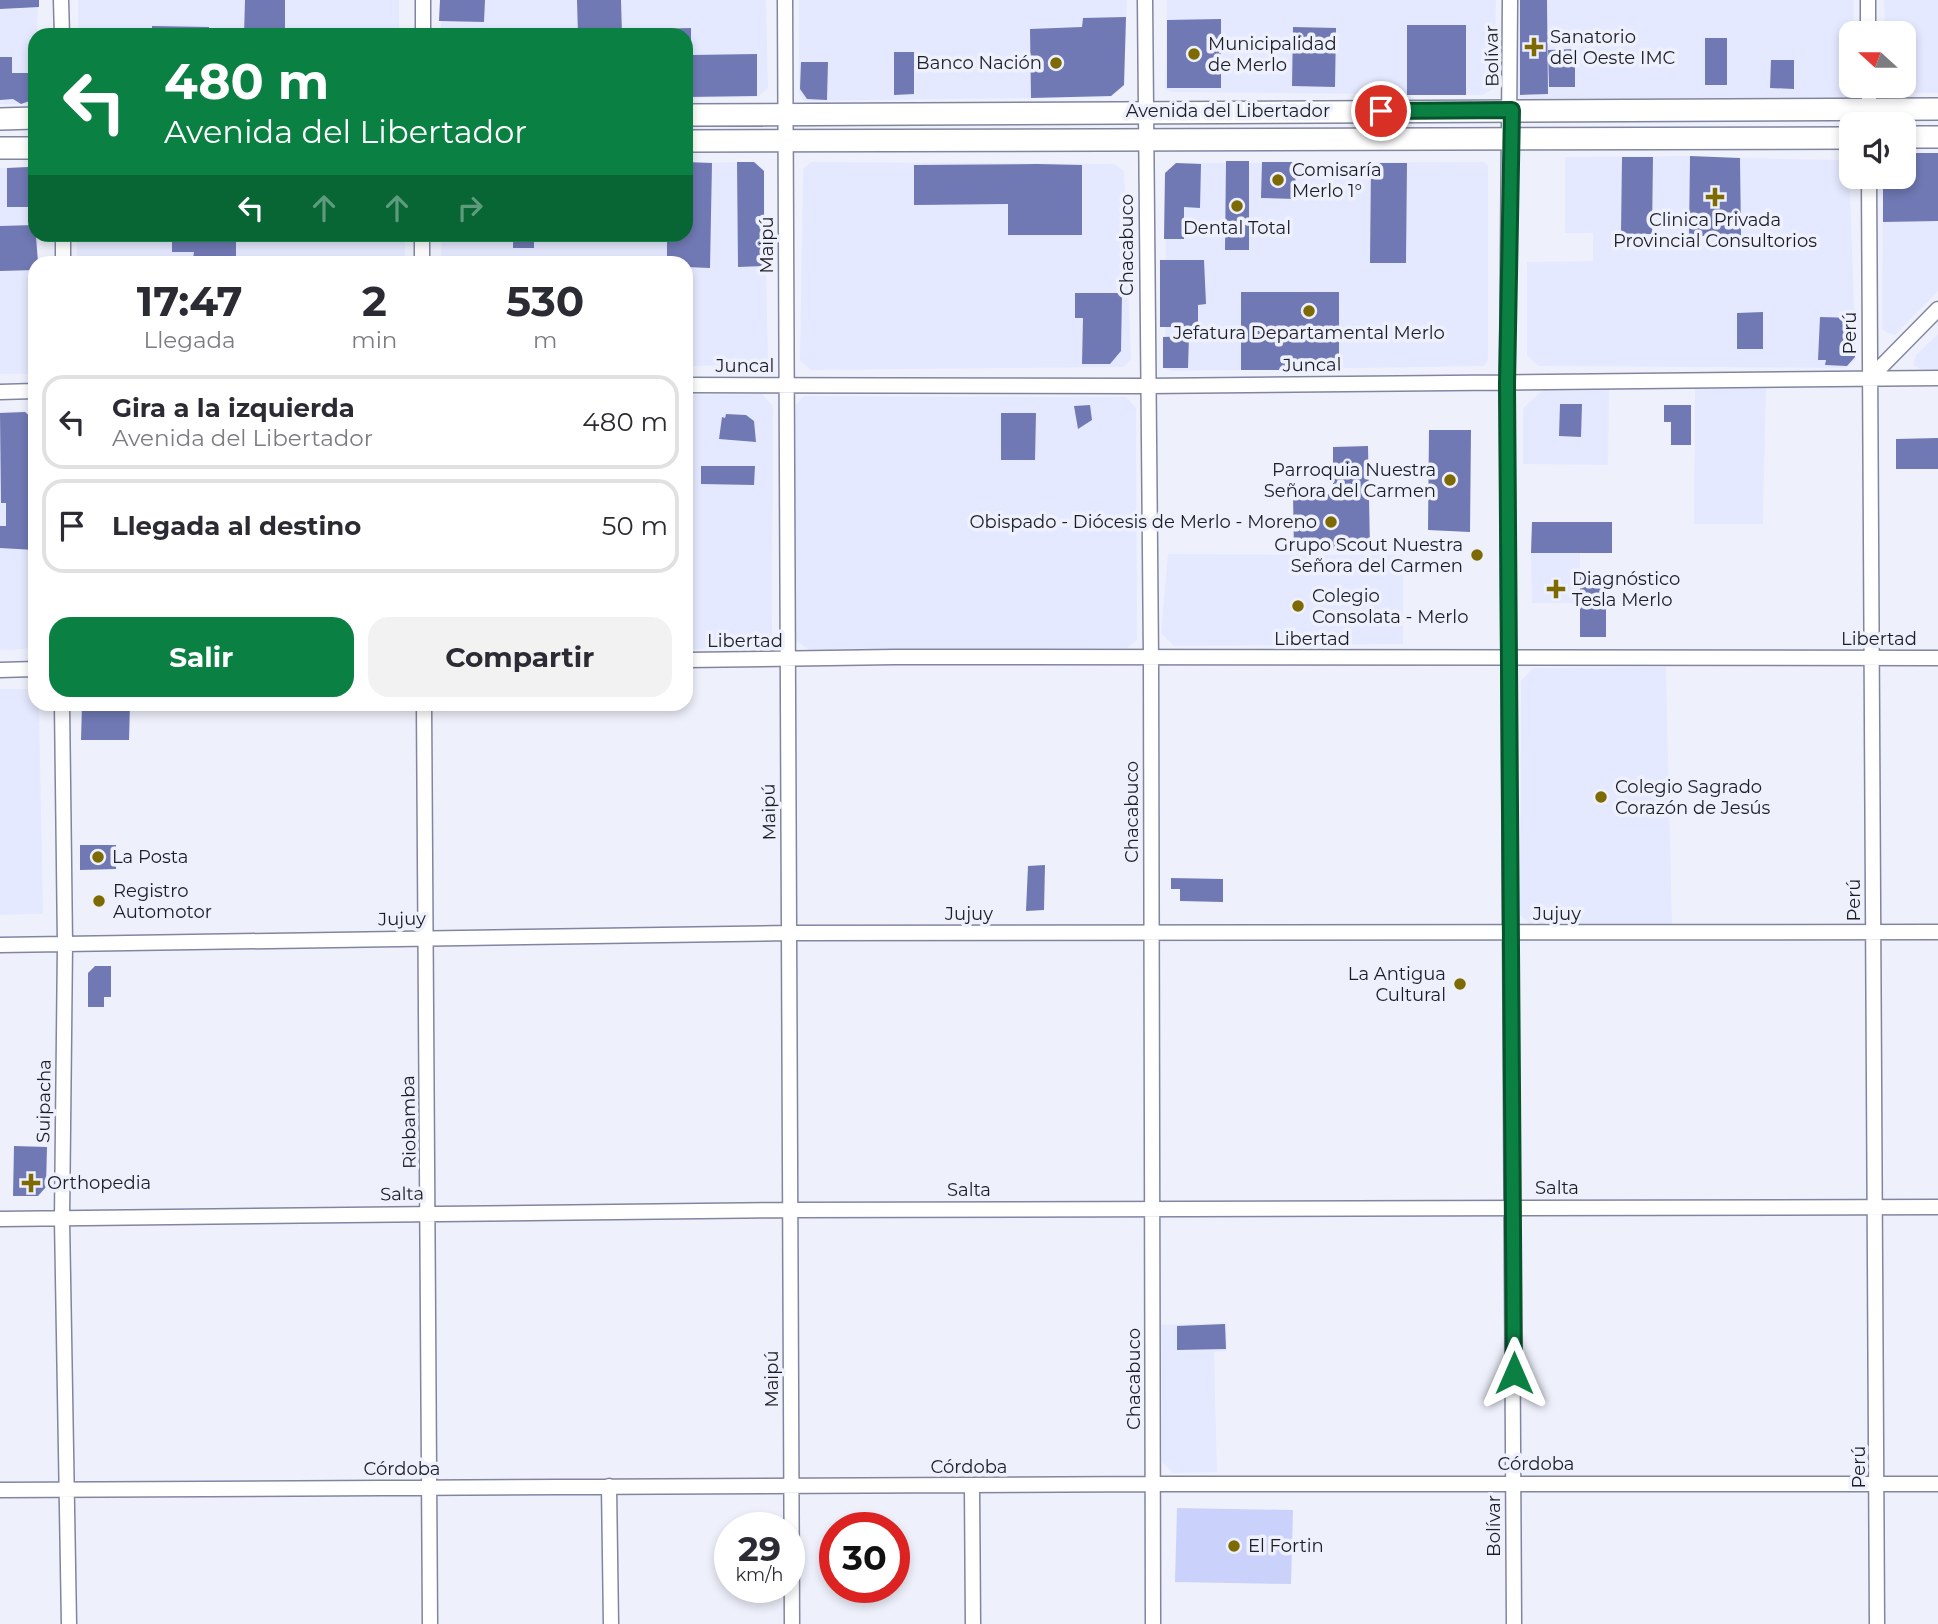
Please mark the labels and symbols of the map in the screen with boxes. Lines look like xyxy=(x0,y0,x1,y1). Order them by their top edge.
north arrow xyxy=(1839,21,1916,98)
street label: Bolívar xyxy=(1480,25,1504,87)
place label: Sanatorio del Oeste IMC xyxy=(1550,26,1676,69)
place label: Municipalidad de Merlo xyxy=(1208,33,1337,76)
marker: Sanatorio del Oeste IMC xyxy=(1524,37,1544,57)
marker: Municipalidad de Merlo xyxy=(1186,46,1202,62)
place label: Banco Nación xyxy=(916,52,1042,74)
marker: Banco Nación xyxy=(1048,55,1064,71)
pin xyxy=(1351,81,1411,141)
street label: Avenida del Libertador xyxy=(1126,100,1330,122)
place label: Comisaría Merlo 1° xyxy=(1292,159,1382,202)
marker: Comisaría Merlo 1° xyxy=(1270,172,1286,188)
marker: Clinica Privada Provincial Consultorios xyxy=(1705,187,1725,207)
street label: Chacabuco xyxy=(1116,194,1138,296)
marker: Dental Total xyxy=(1229,198,1245,214)
place label: Clinica Privada Provincial Consultorios xyxy=(1613,209,1817,252)
street label: Maipú xyxy=(756,217,778,273)
place label: Dental Total xyxy=(1183,217,1291,239)
marker: Jefatura Departamental Merlo xyxy=(1301,303,1317,319)
street label: Perú xyxy=(1839,312,1861,354)
place label: Jefatura Departamental Merlo xyxy=(1172,322,1445,344)
street label: Juncal xyxy=(1281,353,1342,377)
street label: Juncal xyxy=(715,355,774,377)
place label: Parroquia Nuestra Señora del Carmen xyxy=(1264,459,1436,502)
marker: Parroquia Nuestra Señora del Carmen xyxy=(1442,472,1458,488)
place label: Obispado - Diócesis de Merlo - Moreno xyxy=(969,511,1317,533)
marker: Obispado - Diócesis de Merlo - Moreno xyxy=(1323,514,1339,530)
place label: Grupo Scout Nuestra Señora del Carmen xyxy=(1274,534,1463,577)
marker: Grupo Scout Nuestra Señora del Carmen xyxy=(1469,547,1485,563)
place label: Diagnóstico Tesla Merlo xyxy=(1572,568,1680,611)
marker: Diagnóstico Tesla Merlo xyxy=(1546,579,1566,599)
place label: Colegio Consolata - Merlo xyxy=(1312,585,1468,628)
marker: Colegio Consolata - Merlo xyxy=(1290,598,1306,614)
street label: Libertad xyxy=(1274,628,1350,650)
street label: Libertad xyxy=(1841,628,1917,650)
street label: Libertad xyxy=(707,630,783,652)
street label: Chacabuco xyxy=(1121,761,1143,863)
place label: Colegio Sagrado Corazón de Jesús xyxy=(1615,776,1771,819)
street label: Maipú xyxy=(758,783,780,841)
marker: Colegio Sagrado Corazón de Jesús xyxy=(1593,789,1609,805)
place label: La Posta xyxy=(112,846,188,868)
marker: La Posta xyxy=(90,849,106,865)
street label: Perú xyxy=(1843,879,1865,921)
place label: Registro Automotor xyxy=(113,880,212,923)
marker: Registro Automotor xyxy=(91,893,107,909)
street label: Jujuy xyxy=(944,903,993,925)
street label: Jujuy xyxy=(1532,903,1581,925)
street label: Jujuy xyxy=(377,908,426,930)
place label: La Antigua Cultural xyxy=(1348,963,1446,1006)
marker: La Antigua Cultural xyxy=(1452,976,1468,992)
street label: Suipacha xyxy=(32,1059,56,1143)
street label: Riobamba xyxy=(397,1075,421,1169)
place label: Orthopedia xyxy=(47,1172,151,1194)
marker: Orthopedia xyxy=(21,1173,41,1193)
street label: Salta xyxy=(1535,1177,1579,1199)
street label: Salta xyxy=(947,1179,991,1201)
street label: Salta xyxy=(380,1183,424,1205)
street label: Chacabuco xyxy=(1123,1328,1145,1430)
position arrow xyxy=(1477,1336,1551,1410)
street label: Maipú xyxy=(761,1351,783,1407)
street label: Perú xyxy=(1848,1446,1870,1488)
street label: Córdoba xyxy=(1498,1453,1574,1475)
street label: Córdoba xyxy=(931,1456,1007,1478)
street label: Córdoba xyxy=(364,1458,440,1480)
street label: Bolívar xyxy=(1483,1495,1505,1557)
speed limit sign: 30 xyxy=(819,1512,910,1603)
place label: El Fortin xyxy=(1248,1535,1324,1557)
marker: El Fortin xyxy=(1226,1538,1242,1554)

